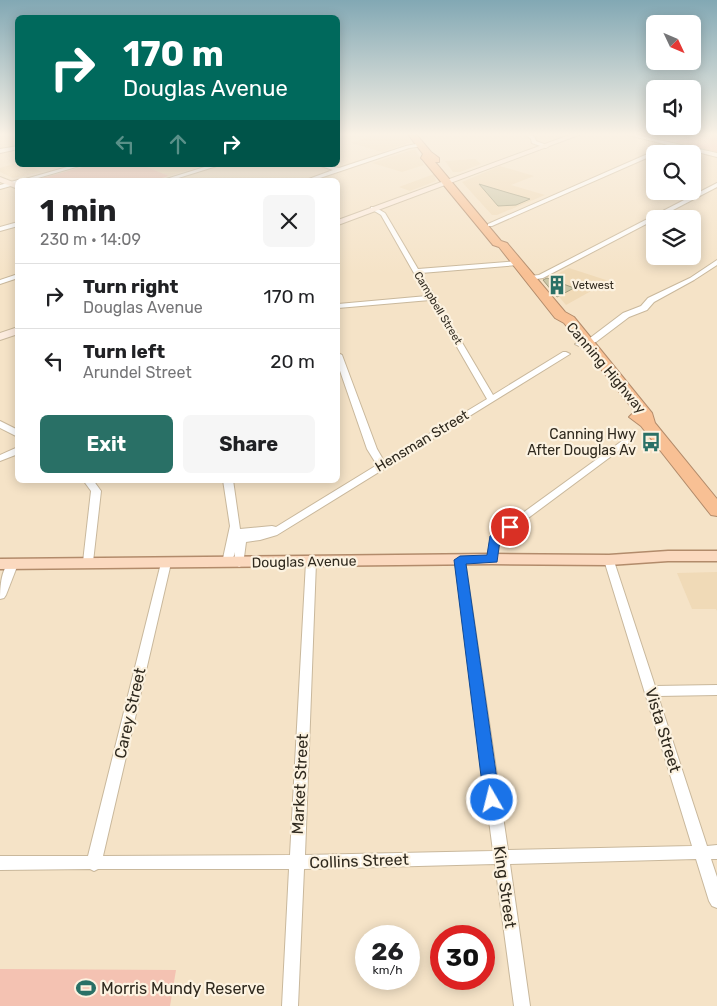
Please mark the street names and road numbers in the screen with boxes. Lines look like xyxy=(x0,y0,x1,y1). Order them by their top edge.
street label: Campbell Street xyxy=(411,269,465,347)
street label: Canning Highway xyxy=(563,319,649,417)
street label: Hensman Street xyxy=(372,406,472,476)
street label: Douglas Avenue xyxy=(251,553,357,571)
street label: Carey Street xyxy=(110,666,150,760)
street label: Vista Street xyxy=(641,685,685,775)
street label: Market Street xyxy=(288,733,312,835)
street label: King Street xyxy=(490,845,520,929)
street label: Collins Street xyxy=(309,850,409,872)

